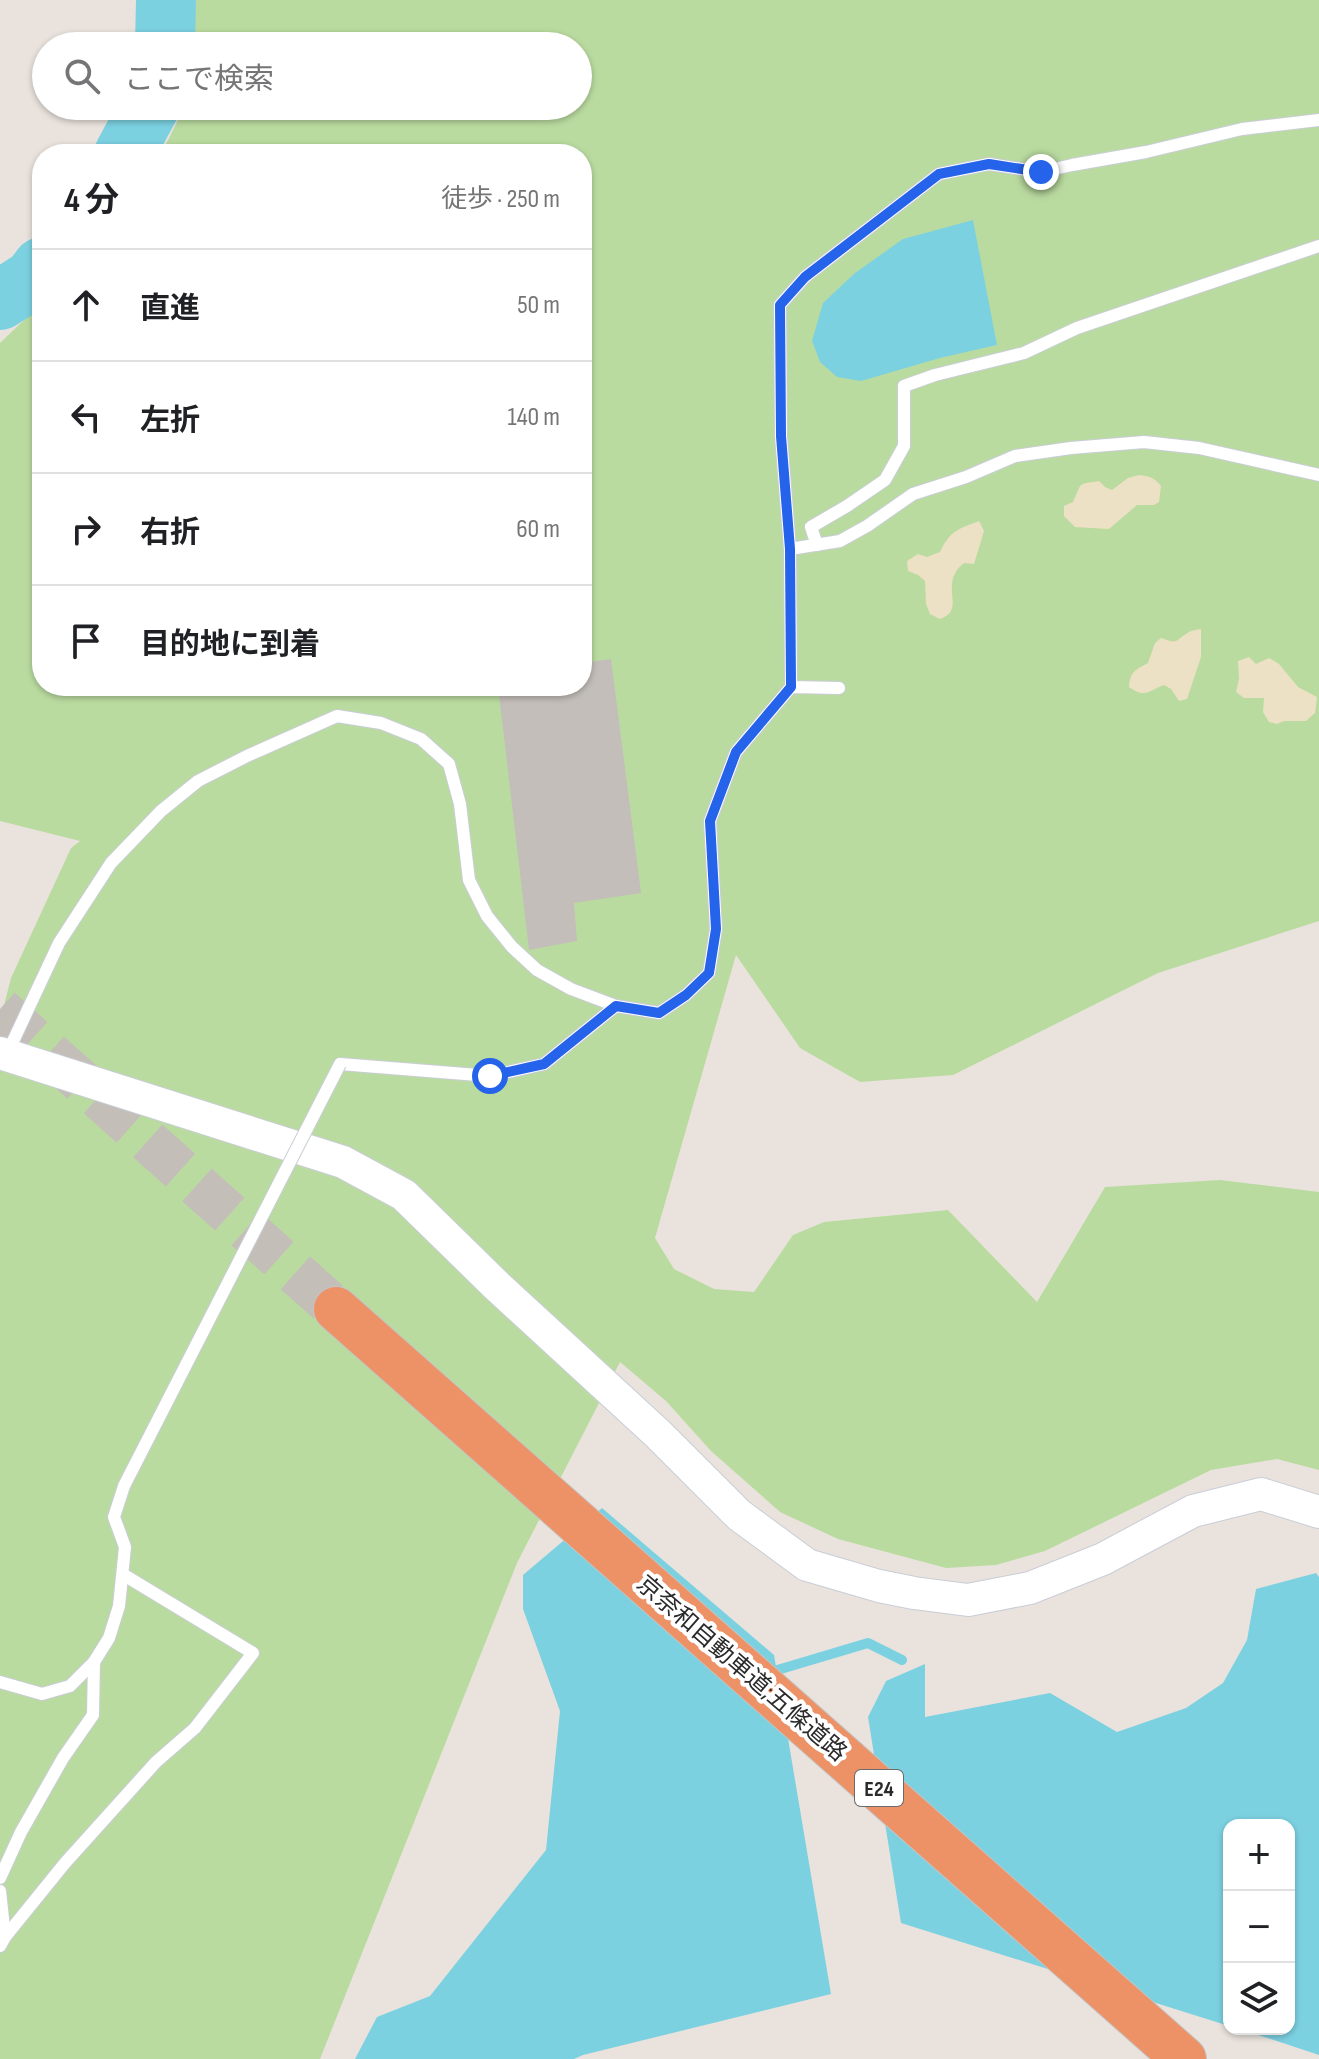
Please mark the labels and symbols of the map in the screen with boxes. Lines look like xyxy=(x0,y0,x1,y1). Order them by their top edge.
route end xyxy=(1023,154,1059,190)
route start xyxy=(472,1058,508,1094)
street label: 京奈和自動車道;五條道路 xyxy=(631,1569,853,1767)
road number: E24 xyxy=(855,1770,903,1806)

